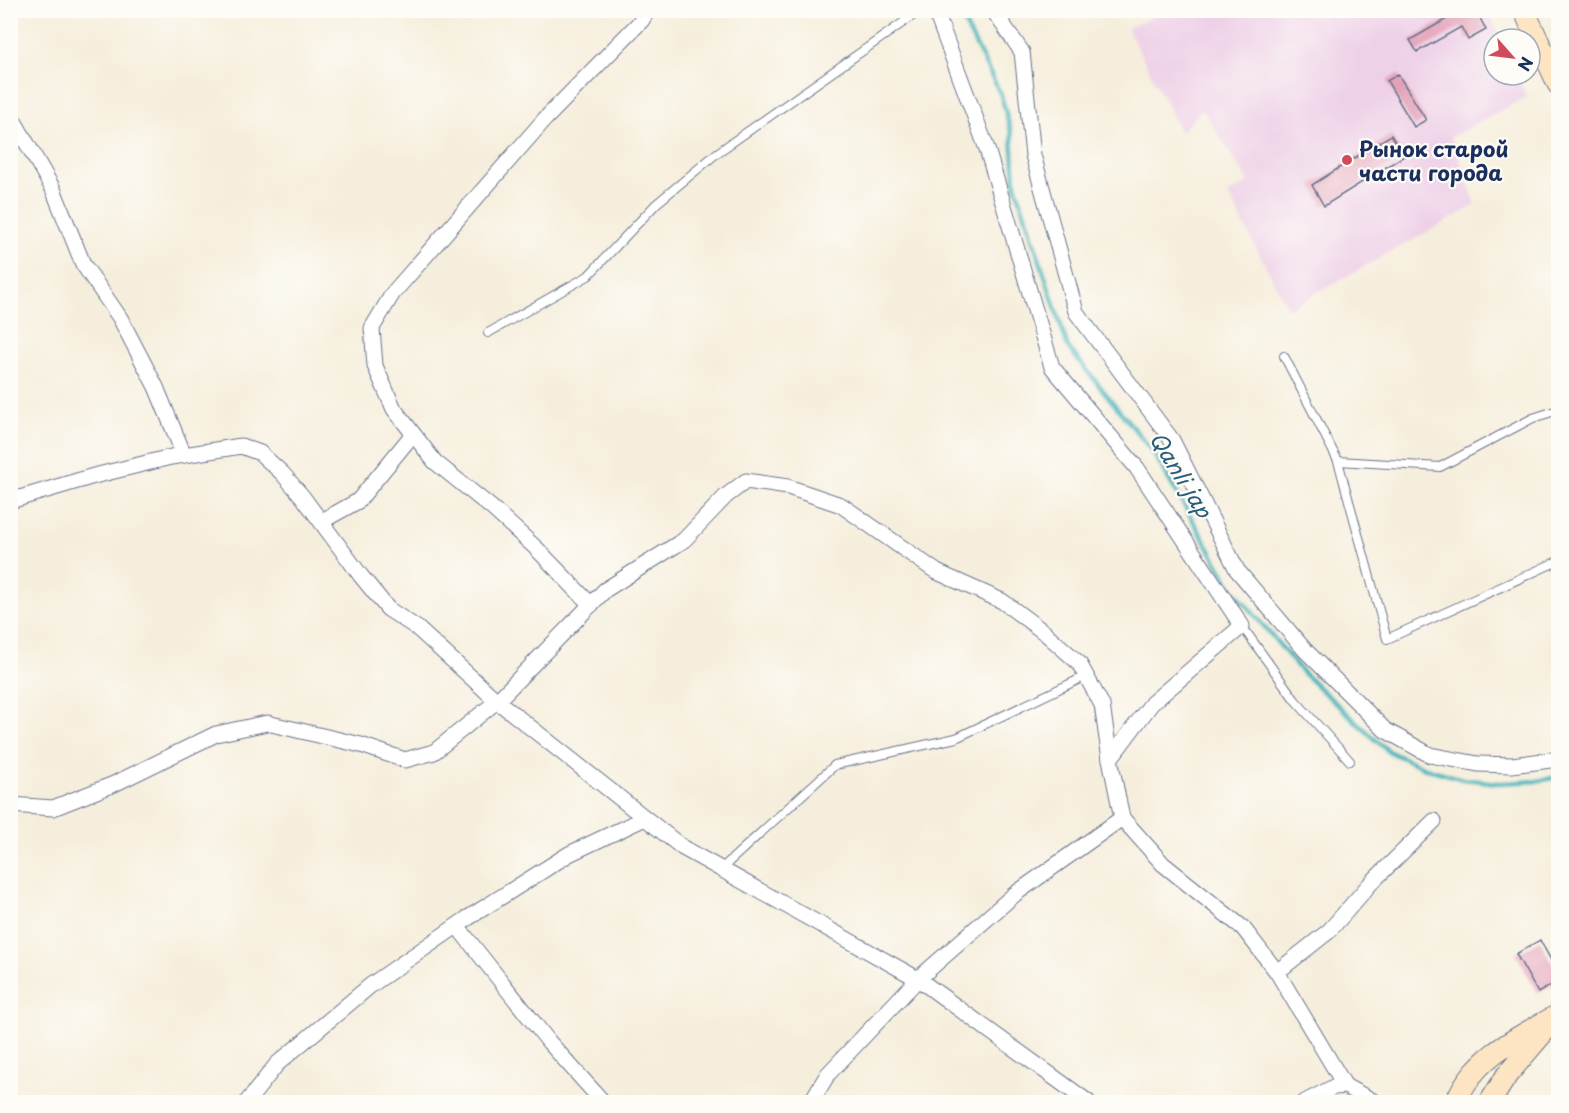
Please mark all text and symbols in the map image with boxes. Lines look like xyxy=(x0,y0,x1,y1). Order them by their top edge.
north arrow xyxy=(1482,27,1542,87)
text: N xyxy=(1513,53,1540,76)
place label: Рынок старой части города xyxy=(1359,132,1509,188)
marker: Рынок старой части города xyxy=(1340,153,1354,167)
water label: Qanli jap xyxy=(1142,424,1222,524)

